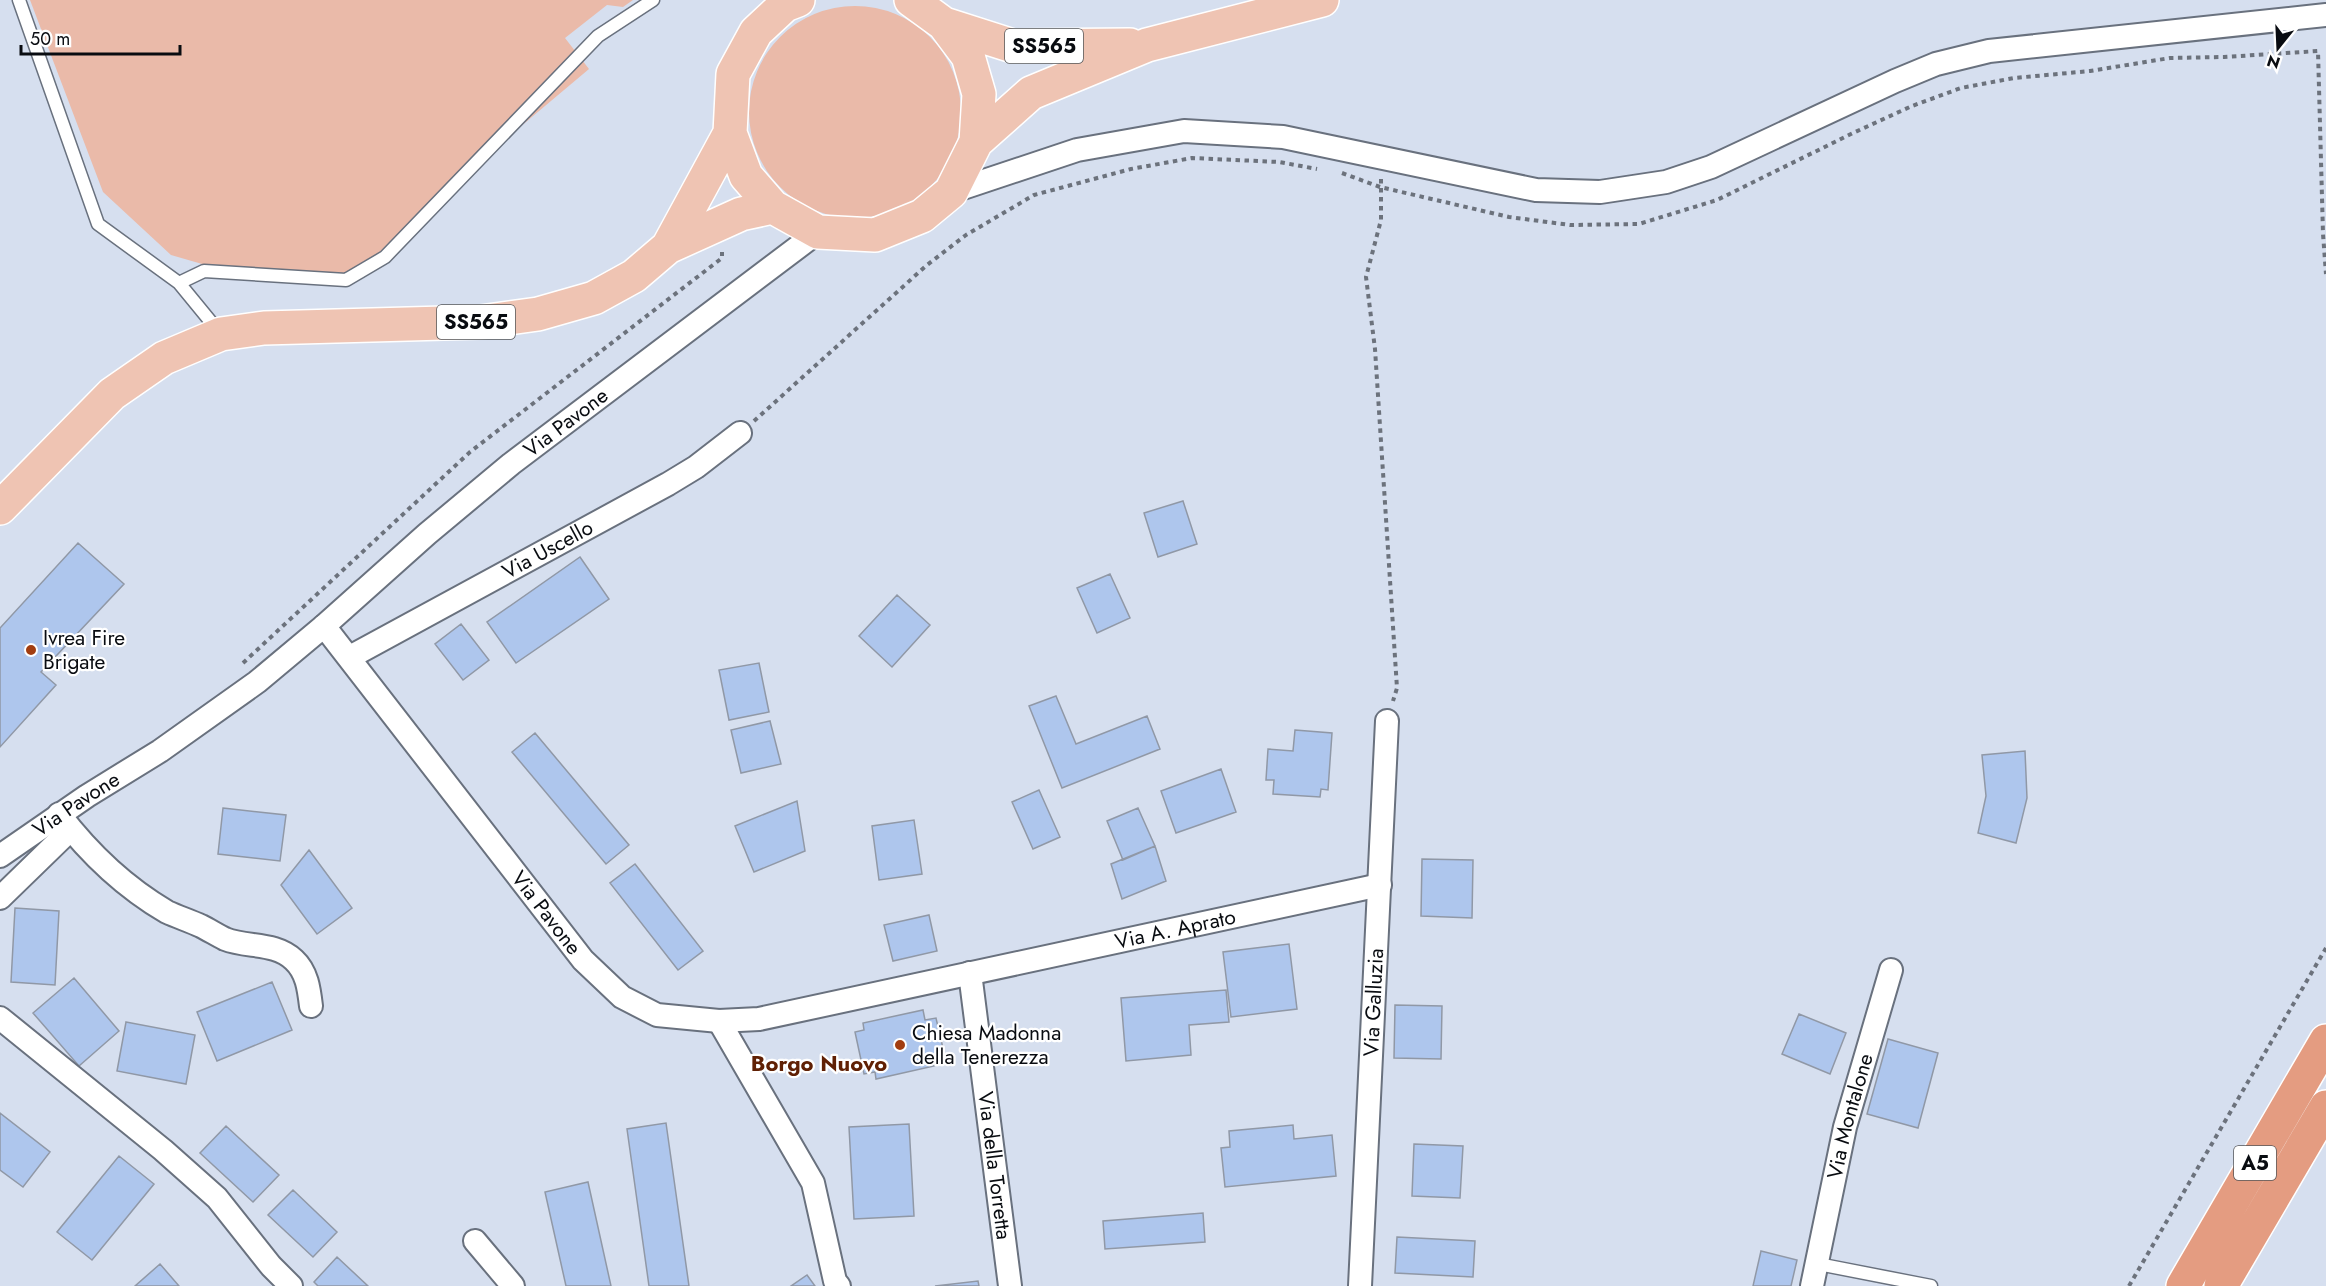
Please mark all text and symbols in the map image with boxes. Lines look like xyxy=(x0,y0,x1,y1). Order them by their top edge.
scale bar xyxy=(21,18,180,56)
north arrow xyxy=(2248,18,2308,78)
text: 50 m xyxy=(30,26,70,52)
road number: SS565 xyxy=(1005,29,1083,63)
text: N xyxy=(2264,49,2283,75)
road number: SS565 xyxy=(437,305,515,339)
street label: Via Pavone xyxy=(517,381,614,464)
street label: Via Uscello xyxy=(497,513,598,586)
place label: Ivrea Fire Brigate xyxy=(43,623,125,677)
marker: Ivrea Fire Brigate xyxy=(24,643,38,657)
street label: Via Pavone xyxy=(27,764,125,844)
street label: Via Pavone xyxy=(504,865,589,961)
street label: Via A. Aprato xyxy=(1112,902,1238,957)
street label: Via Galluzia xyxy=(1356,948,1391,1057)
place label: Chiesa Madonna della Tenerezza xyxy=(912,1018,1061,1072)
marker: Chiesa Madonna della Tenerezza xyxy=(893,1038,907,1052)
district label: Borgo Nuovo xyxy=(751,1047,887,1079)
street label: Via Montalone xyxy=(1820,1050,1881,1182)
street label: Via della Torretta xyxy=(970,1090,1019,1241)
road number: A5 xyxy=(2234,1146,2276,1180)

